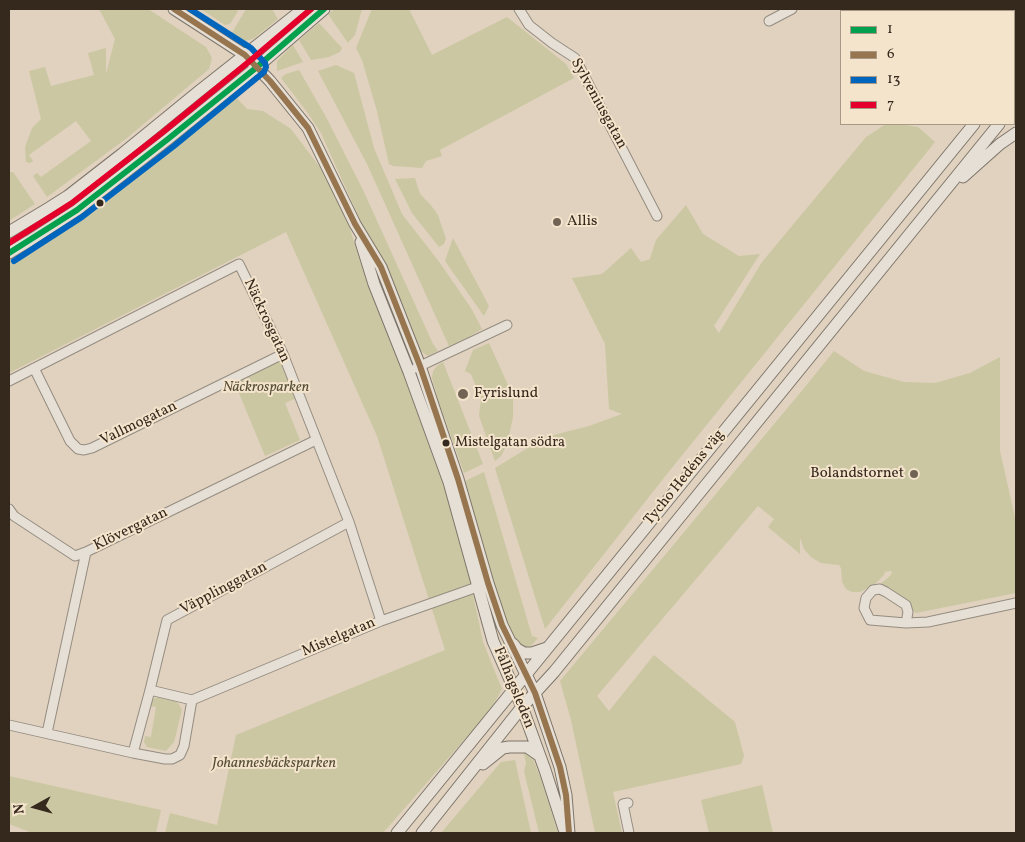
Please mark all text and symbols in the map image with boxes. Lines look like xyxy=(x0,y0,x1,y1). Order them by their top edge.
legend xyxy=(840,10,1015,125)
text: 1 xyxy=(887,19,893,40)
text: 6 xyxy=(887,44,895,65)
street label: Sylveniusgatan xyxy=(566,56,630,152)
text: 13 xyxy=(887,69,901,90)
text: 7 xyxy=(887,94,894,115)
unlabelled marker xyxy=(95,198,105,208)
place label: Allis xyxy=(567,213,597,231)
marker: Allis xyxy=(551,216,563,228)
street label: Näckrosgatan xyxy=(239,276,293,366)
park label: Näckrosparken xyxy=(223,379,309,397)
place label: Fyrislund xyxy=(474,385,538,403)
marker: Fyrislund xyxy=(456,387,470,401)
street label: Vallmogatan xyxy=(98,398,180,450)
street label: Tycho Hedéns väg xyxy=(641,427,729,529)
place label: Mistelgatan södra xyxy=(455,435,565,451)
marker: Mistelgatan södra xyxy=(441,438,451,448)
place label: Bolandstornet xyxy=(810,465,904,483)
marker: Bolandstornet xyxy=(908,468,920,480)
street label: Klövergatan xyxy=(91,504,171,556)
street label: Väpplinggatan xyxy=(177,559,271,619)
street label: Mistelgatan xyxy=(299,614,379,662)
street label: Fålhagsleden xyxy=(489,645,537,731)
park label: Johannesbäcksparken xyxy=(212,755,336,773)
north arrow xyxy=(10,782,60,832)
text: N xyxy=(10,803,30,815)

